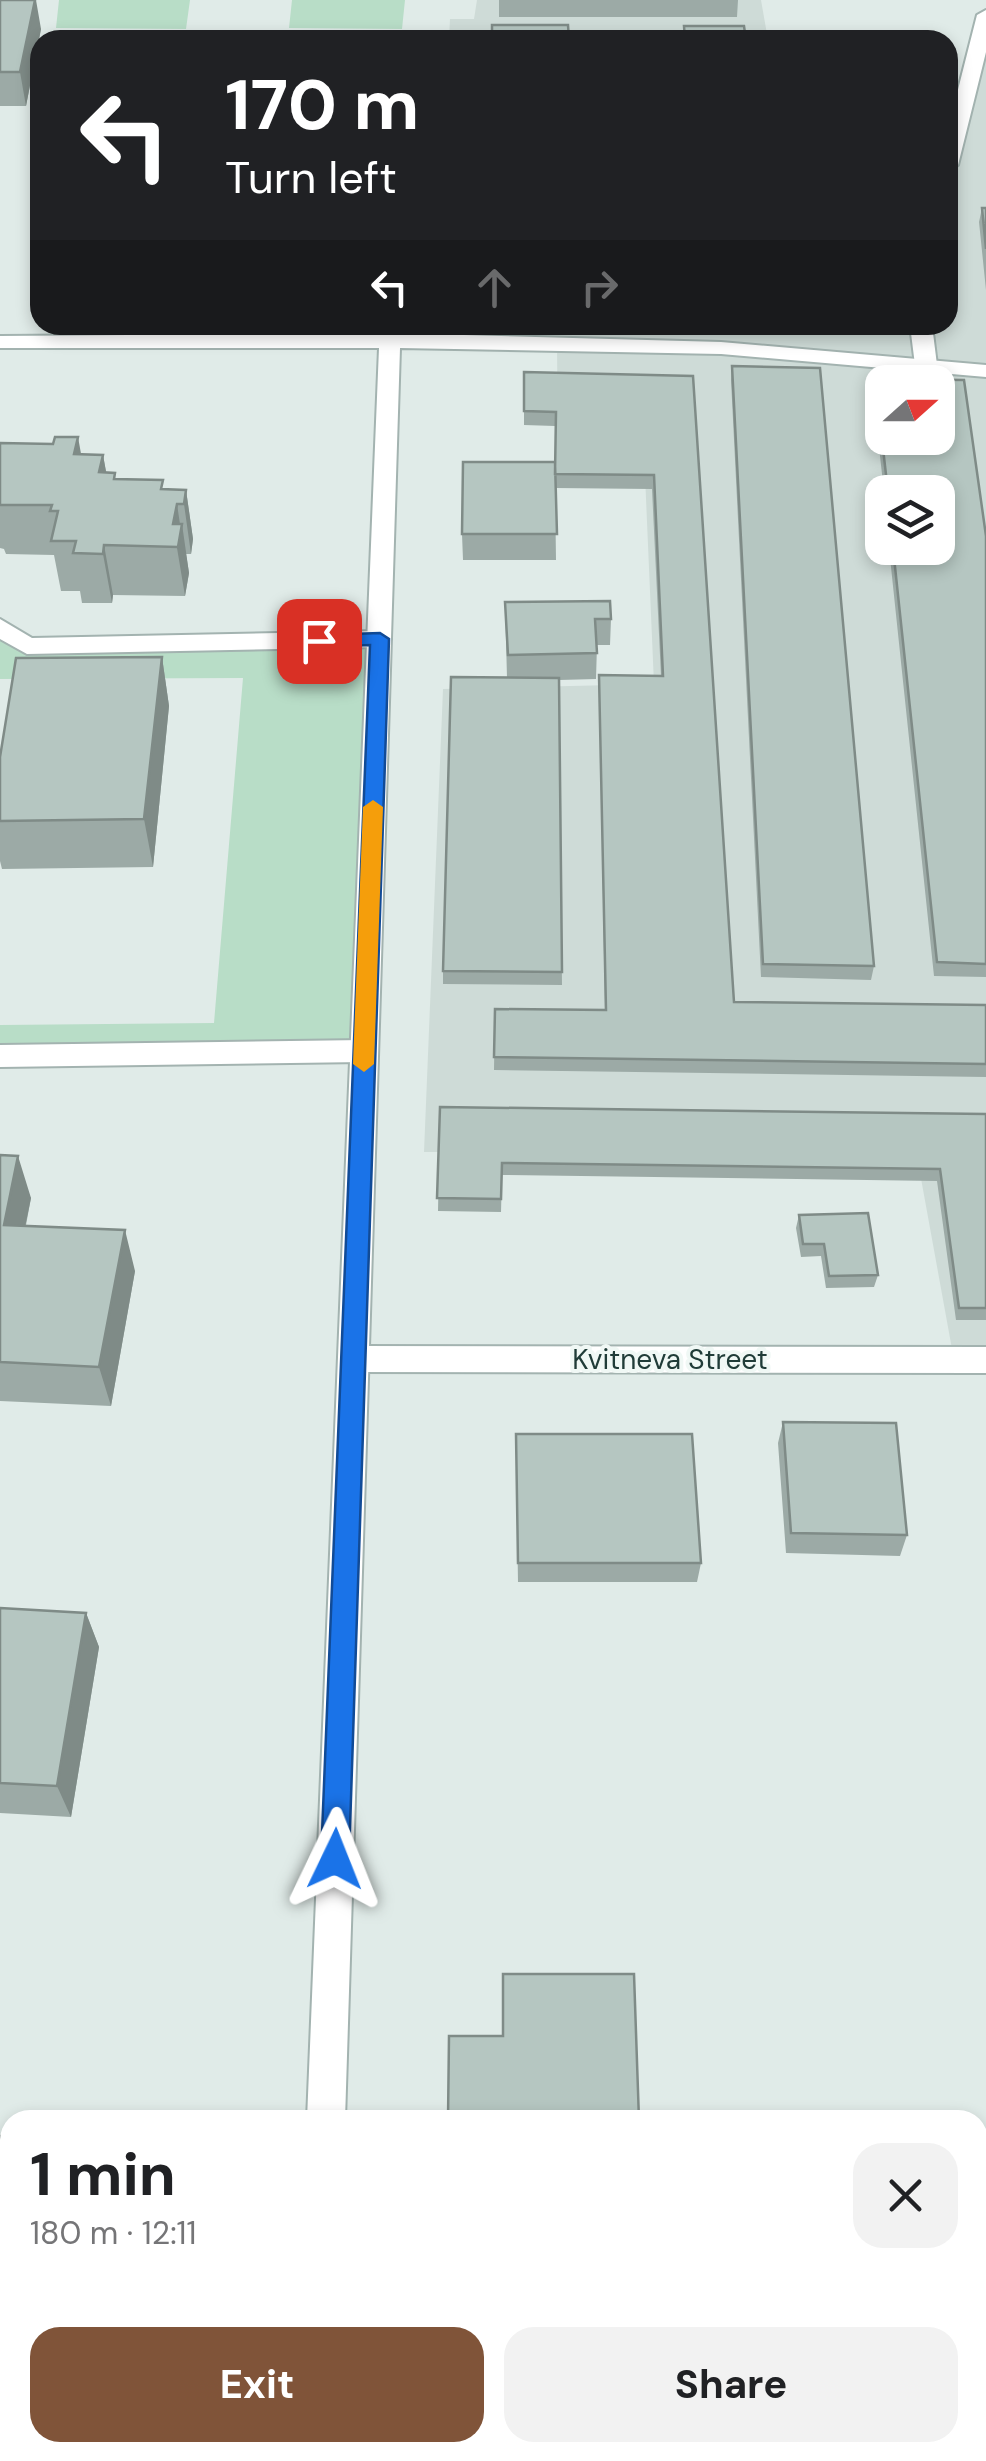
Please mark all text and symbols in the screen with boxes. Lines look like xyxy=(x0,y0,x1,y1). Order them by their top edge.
text: 170 m xyxy=(225,60,419,151)
icon: left xyxy=(60,70,190,200)
text: Turn left xyxy=(225,148,397,207)
icon: left xyxy=(362,260,417,315)
icon: ahead xyxy=(467,260,522,315)
icon: right xyxy=(572,260,627,315)
north arrow xyxy=(865,365,955,455)
map controls xyxy=(865,365,955,565)
button: layers xyxy=(865,475,955,565)
pin xyxy=(277,599,362,684)
icon: arrive xyxy=(292,614,347,669)
street label: Kvitneva Street xyxy=(572,1341,768,1378)
position arrow xyxy=(283,1807,387,1911)
text: 1 min xyxy=(30,2135,176,2214)
button: close xyxy=(853,2143,958,2248)
text: 180 m · 12:11 xyxy=(30,2212,197,2254)
button: Exit xyxy=(30,2327,484,2442)
button: Share xyxy=(504,2327,958,2442)

